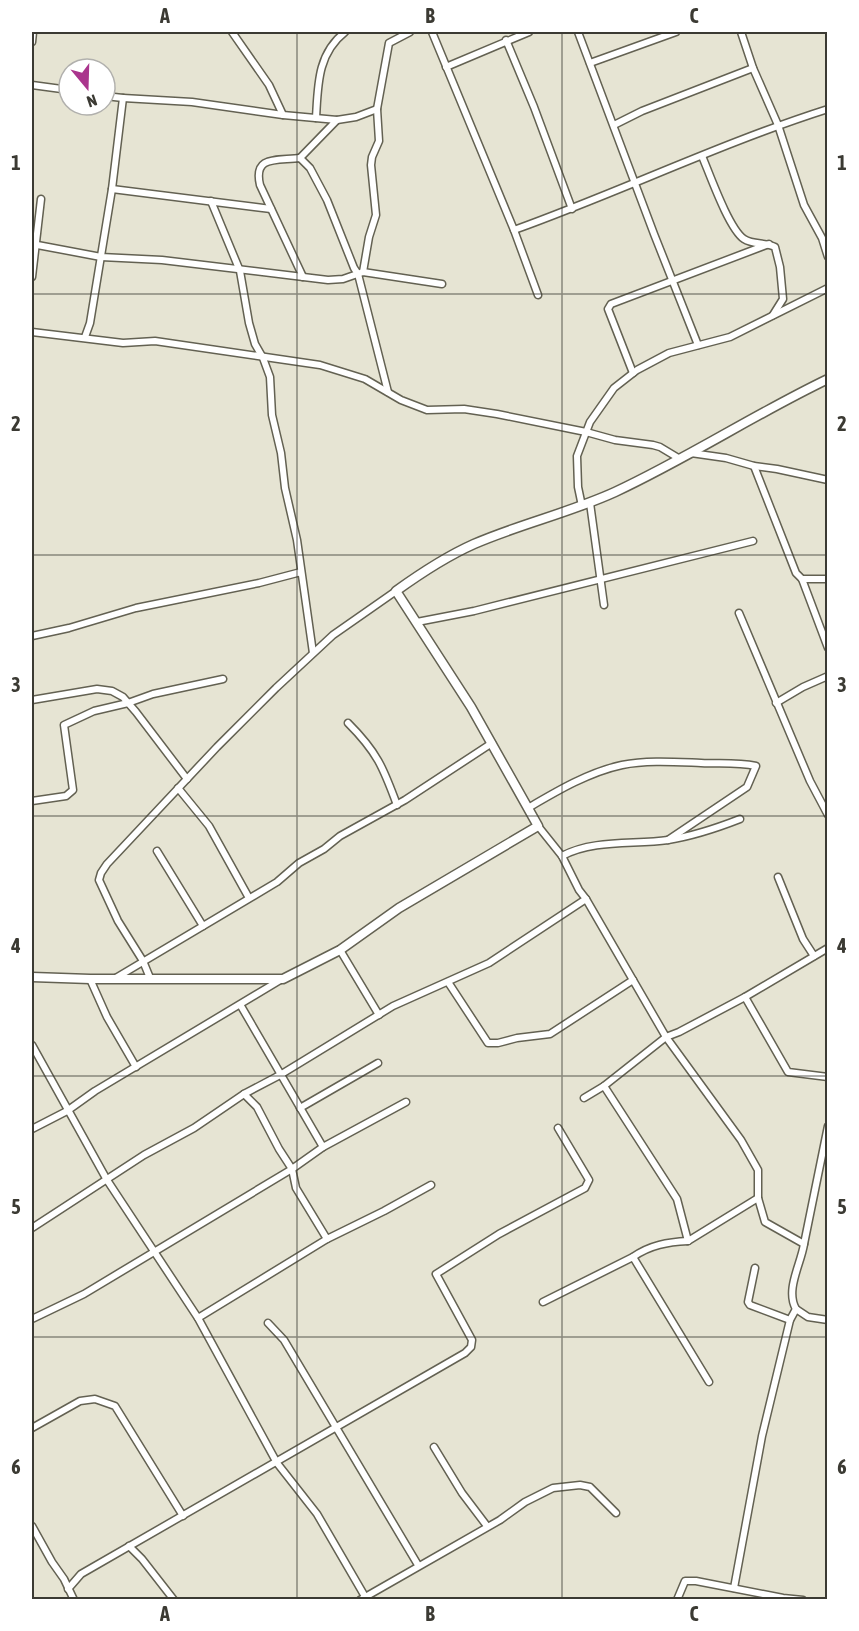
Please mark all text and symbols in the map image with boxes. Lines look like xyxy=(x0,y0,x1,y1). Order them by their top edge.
text: A xyxy=(159,4,170,27)
text: B xyxy=(425,4,435,27)
text: C xyxy=(690,4,699,27)
north arrow xyxy=(57,57,117,117)
text: N xyxy=(84,91,99,111)
text: 1 xyxy=(11,151,21,174)
text: 1 xyxy=(837,151,847,174)
text: 2 xyxy=(11,412,21,435)
text: 2 xyxy=(837,412,847,435)
text: 3 xyxy=(11,673,21,696)
text: 3 xyxy=(837,673,847,696)
text: 4 xyxy=(10,934,21,957)
text: 4 xyxy=(836,934,847,957)
text: 5 xyxy=(11,1195,21,1218)
text: 5 xyxy=(837,1195,847,1218)
text: 6 xyxy=(11,1455,21,1478)
text: 6 xyxy=(837,1455,847,1478)
text: A xyxy=(159,1602,170,1625)
text: B xyxy=(425,1602,435,1625)
text: C xyxy=(690,1602,699,1625)

